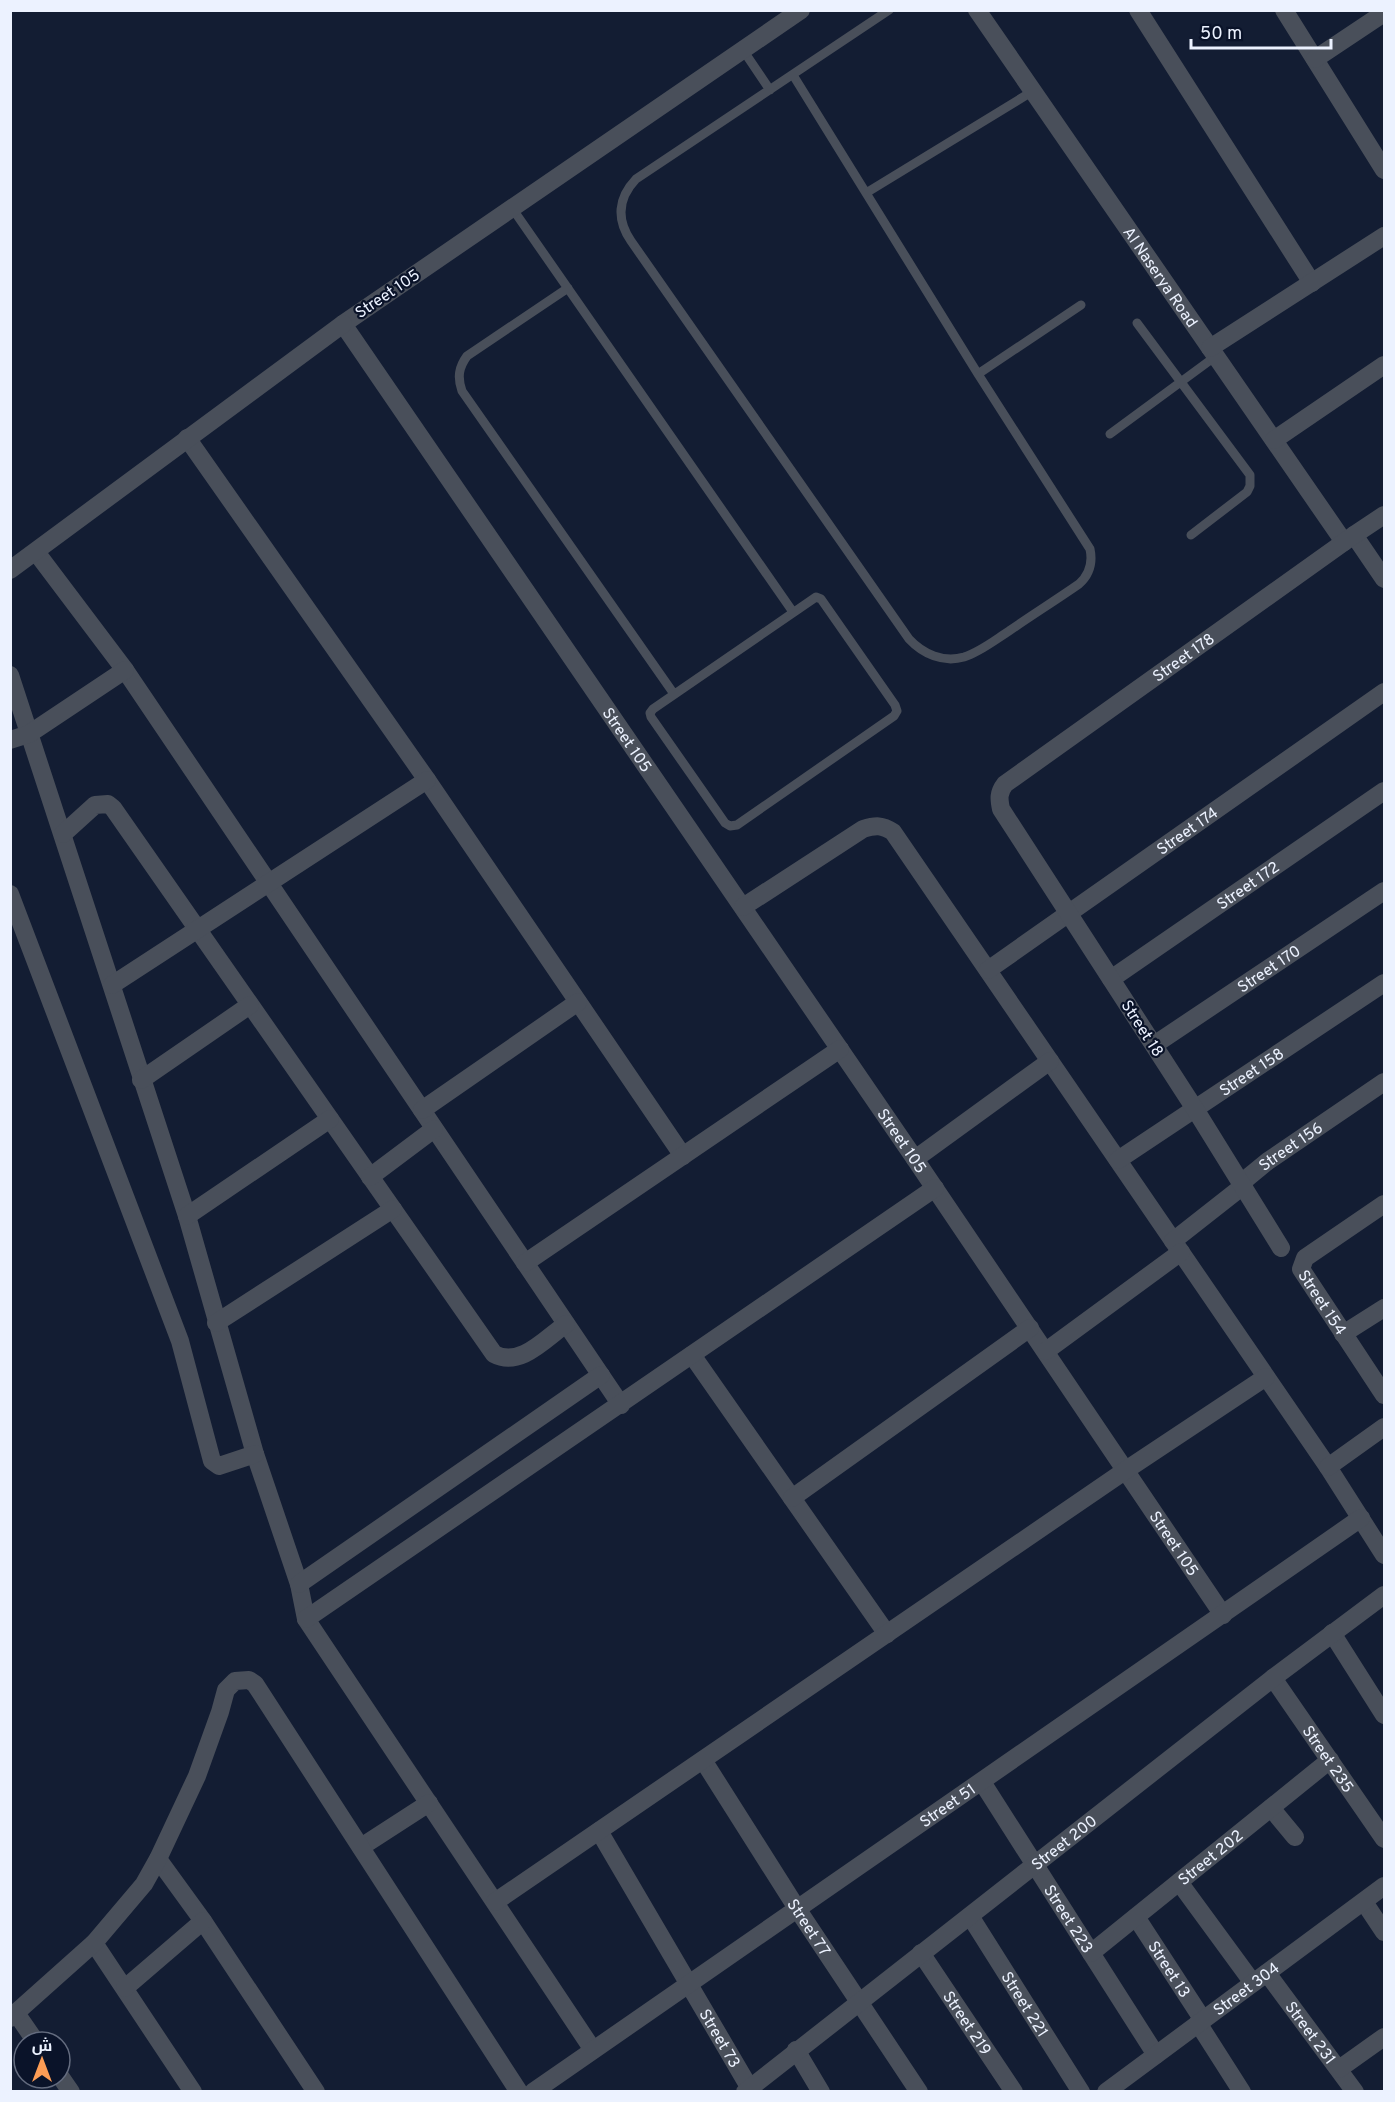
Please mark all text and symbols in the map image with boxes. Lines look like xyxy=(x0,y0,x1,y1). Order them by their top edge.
scale bar xyxy=(1191,12,1330,50)
text: 50 m xyxy=(1200,23,1242,46)
street label: Al Naserya Road xyxy=(1118,224,1201,332)
street label: Street 105 xyxy=(352,266,424,324)
street label: Street 178 xyxy=(1149,630,1219,687)
street label: Street 105 xyxy=(597,704,655,777)
street label: Street 174 xyxy=(1153,804,1223,860)
street label: Street 172 xyxy=(1214,858,1284,915)
street label: Street 170 xyxy=(1234,942,1305,998)
street label: Street 18 xyxy=(1116,997,1167,1061)
street label: Street 158 xyxy=(1216,1044,1288,1102)
street label: Street 105 xyxy=(871,1105,930,1178)
street label: Street 156 xyxy=(1255,1119,1327,1176)
street label: Street 154 xyxy=(1292,1267,1350,1340)
street label: Street 105 xyxy=(1144,1508,1202,1581)
street label: Street 235 xyxy=(1297,1722,1357,1797)
street label: Street 51 xyxy=(916,1780,980,1833)
street label: Street 200 xyxy=(1028,1812,1102,1876)
street label: Street 202 xyxy=(1175,1826,1248,1891)
street label: Street 223 xyxy=(1038,1882,1097,1958)
street label: Street 77 xyxy=(782,1896,834,1961)
street label: Street 13 xyxy=(1142,1938,1194,2002)
street label: Street 304 xyxy=(1210,1959,1284,2021)
street label: Street 221 xyxy=(996,1969,1052,2041)
street label: Street 219 xyxy=(937,1988,995,2060)
street label: Street 231 xyxy=(1280,1998,1339,2069)
street label: Street 73 xyxy=(694,2006,744,2072)
north arrow xyxy=(12,2030,72,2090)
text: ش xyxy=(32,2037,52,2057)

